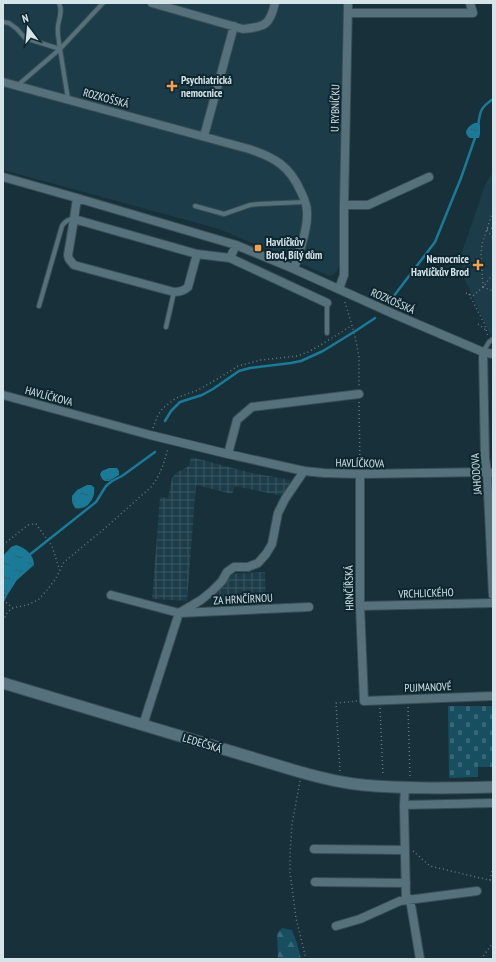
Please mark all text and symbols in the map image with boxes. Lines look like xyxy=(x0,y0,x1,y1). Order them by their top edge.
north arrow xyxy=(8,8,48,48)
text: N xyxy=(20,11,30,26)
place label: Psychiatrická nemocnice xyxy=(181,73,232,100)
marker: Psychiatrická nemocnice xyxy=(166,80,178,92)
street label: U RYBNÍČKU xyxy=(328,84,342,132)
street label: ROZKOŠSKÁ xyxy=(82,85,131,111)
place label: Havlíčkův Brod, Bílý dům xyxy=(266,235,322,262)
marker: Havlíčkův Brod, Bílý dům xyxy=(253,243,263,253)
place label: Nemocnice Havlíčkův Brod xyxy=(411,252,469,279)
marker: Nemocnice Havlíčkův Brod xyxy=(472,259,484,271)
street label: ROZKOŠSKÁ xyxy=(369,285,418,317)
street label: HAVLÍČKOVA xyxy=(24,383,75,409)
street label: JAHODOVA xyxy=(468,452,484,496)
street label: HAVLÍČKOVA xyxy=(335,456,385,470)
street label: HRNČÍŘSKÁ xyxy=(342,565,356,611)
street label: VRCHLICKÉHO xyxy=(397,585,454,601)
street label: ZA HRNČÍRNOU xyxy=(213,590,273,608)
street label: PUJMANOVÉ xyxy=(404,679,452,695)
street label: LEDEČSKÁ xyxy=(181,730,224,756)

